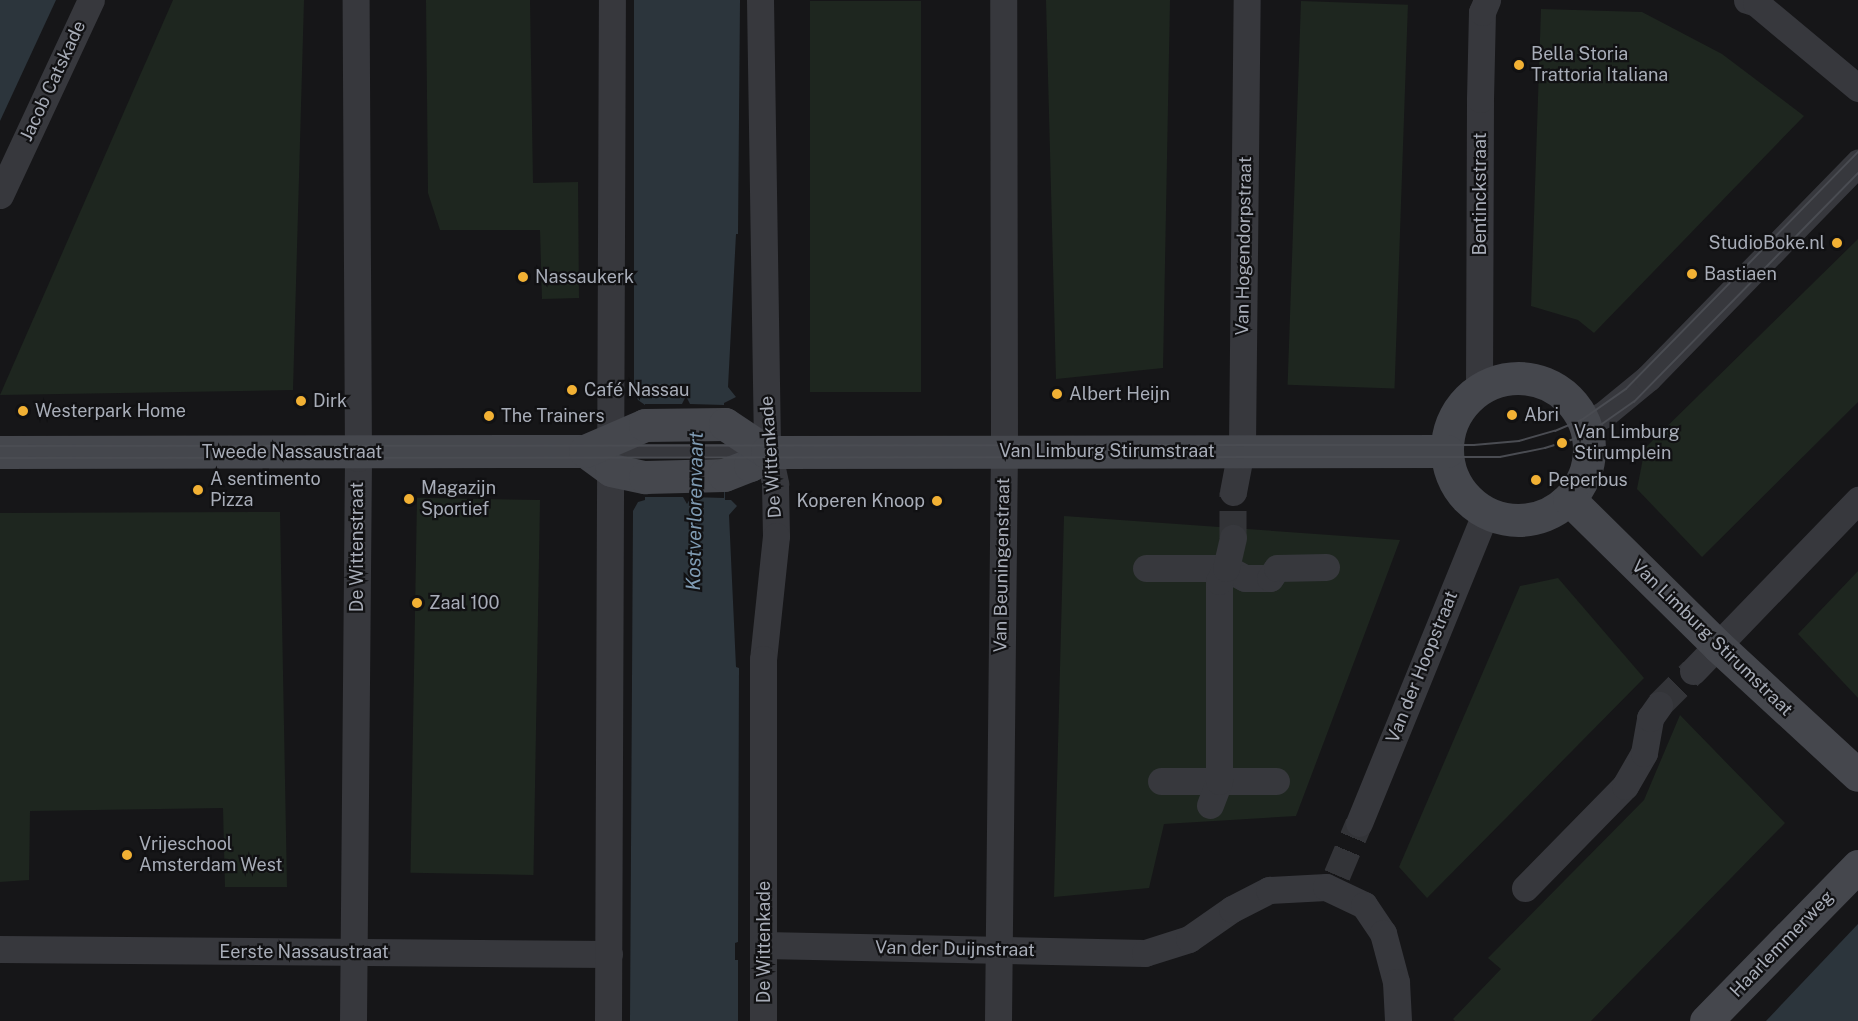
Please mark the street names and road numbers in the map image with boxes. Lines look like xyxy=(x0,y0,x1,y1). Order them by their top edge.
street label: Jacob Catskade xyxy=(16,17,90,145)
street label: Bentinckstraat xyxy=(1469,133,1491,255)
street label: Van Hogendorpstraat xyxy=(1232,156,1256,336)
street label: De Wittenkade xyxy=(756,395,786,519)
street label: Van Limburg Stirumstraat xyxy=(999,440,1215,462)
street label: Tweede Nassaustraat xyxy=(202,441,382,463)
street label: Van Beuningenstraat xyxy=(990,477,1014,653)
street label: De Wittenstraat xyxy=(346,481,368,613)
street label: Van Limburg Stirumstraat xyxy=(1627,555,1797,721)
street label: Van der Hoopstraat xyxy=(1382,588,1462,746)
street label: De Wittenkade xyxy=(753,881,775,1003)
street label: Haarlemmerweg xyxy=(1726,886,1838,1002)
street label: Van der Duijnstraat xyxy=(875,937,1035,961)
street label: Eerste Nassaustraat xyxy=(219,941,389,963)

